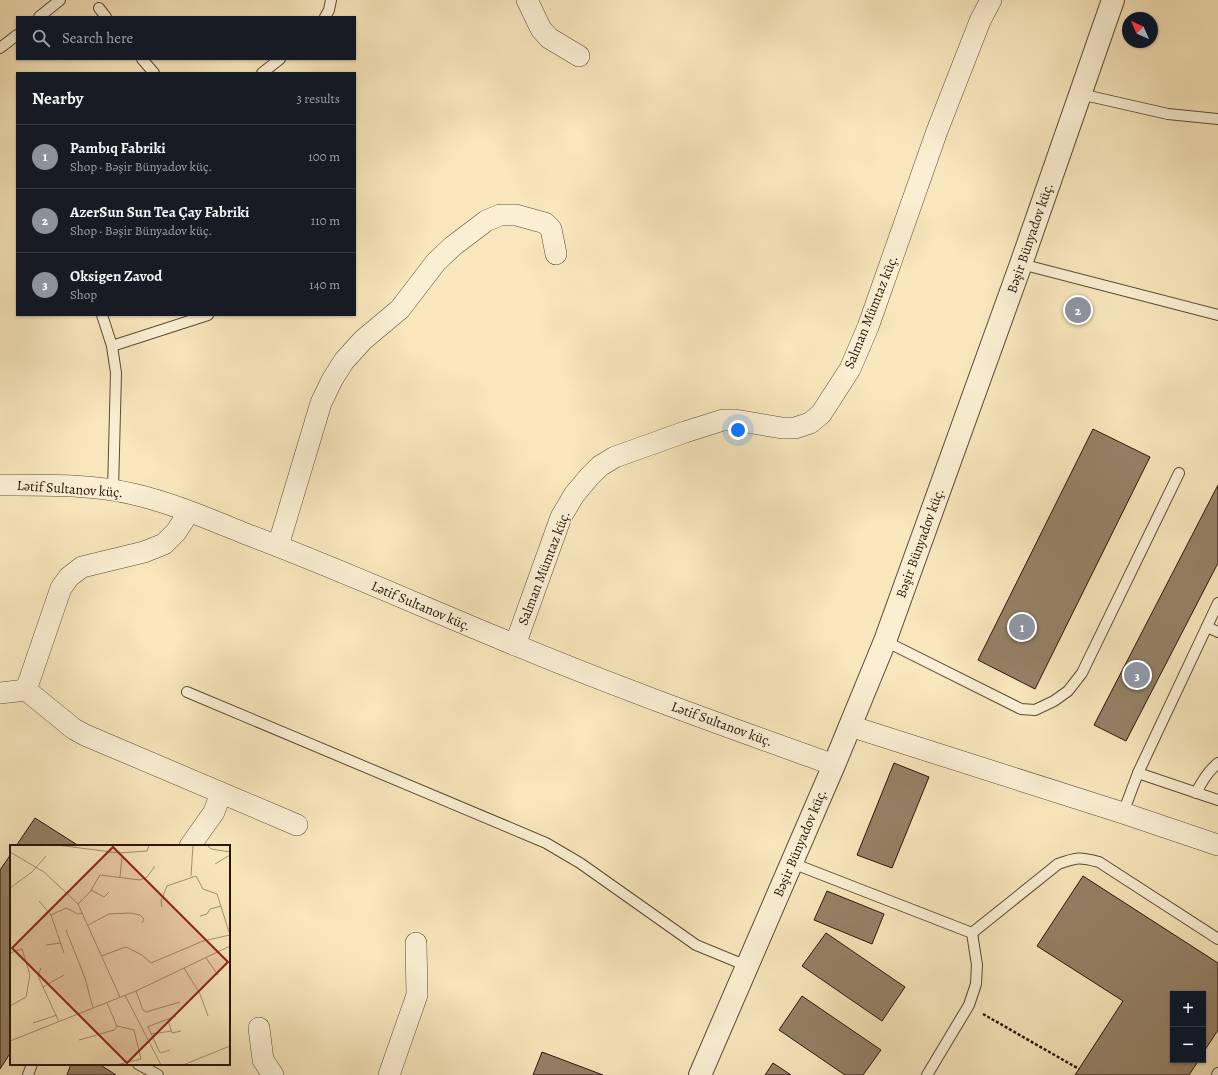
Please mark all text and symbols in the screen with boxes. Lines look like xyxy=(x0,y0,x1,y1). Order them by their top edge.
north arrow xyxy=(1122,12,1158,48)
search box xyxy=(16,16,356,60)
icon: search xyxy=(30,27,52,49)
text: Search here xyxy=(62,28,133,48)
text: Nearby xyxy=(32,87,83,110)
text: 3 results xyxy=(296,90,340,107)
text: Pambıq Fabriki xyxy=(70,138,166,158)
text: 1 xyxy=(43,148,47,165)
text: 100 m xyxy=(308,148,340,165)
text: Shop · Bəşir Bünyadov küç. xyxy=(70,158,212,175)
street label: Bəşir Bünyadov küç. xyxy=(1002,180,1058,296)
text: AzerSun Sun Tea Çay Fabriki xyxy=(70,202,249,222)
text: 2 xyxy=(42,212,48,229)
text: 110 m xyxy=(311,212,340,229)
text: Shop · Bəşir Bünyadov küç. xyxy=(70,222,212,239)
street label: Salman Mümtaz küç. xyxy=(839,252,903,372)
text: Oksigen Zavod xyxy=(70,266,162,286)
text: 3 xyxy=(42,276,48,293)
text: 140 m xyxy=(309,276,340,293)
text: Shop xyxy=(70,286,97,303)
pin: 2 xyxy=(1065,295,1091,325)
your location xyxy=(728,420,748,440)
street label: Lətif Sultanov küç. xyxy=(16,476,124,502)
street label: Bəşir Bünyadov küç. xyxy=(891,485,949,601)
street label: Salman Mümtaz küç. xyxy=(513,508,575,628)
street label: Lətif Sultanov küç. xyxy=(368,576,474,636)
pin: 1 xyxy=(1009,612,1035,642)
pin: 3 xyxy=(1124,660,1150,690)
street label: Lətif Sultanov küç. xyxy=(669,697,775,751)
street label: Bəşir Bünyadov küç. xyxy=(769,786,831,900)
inset map xyxy=(10,845,230,1065)
map controls xyxy=(1170,991,1206,1063)
button: + xyxy=(1170,991,1206,1027)
button: − xyxy=(1170,1027,1206,1063)

